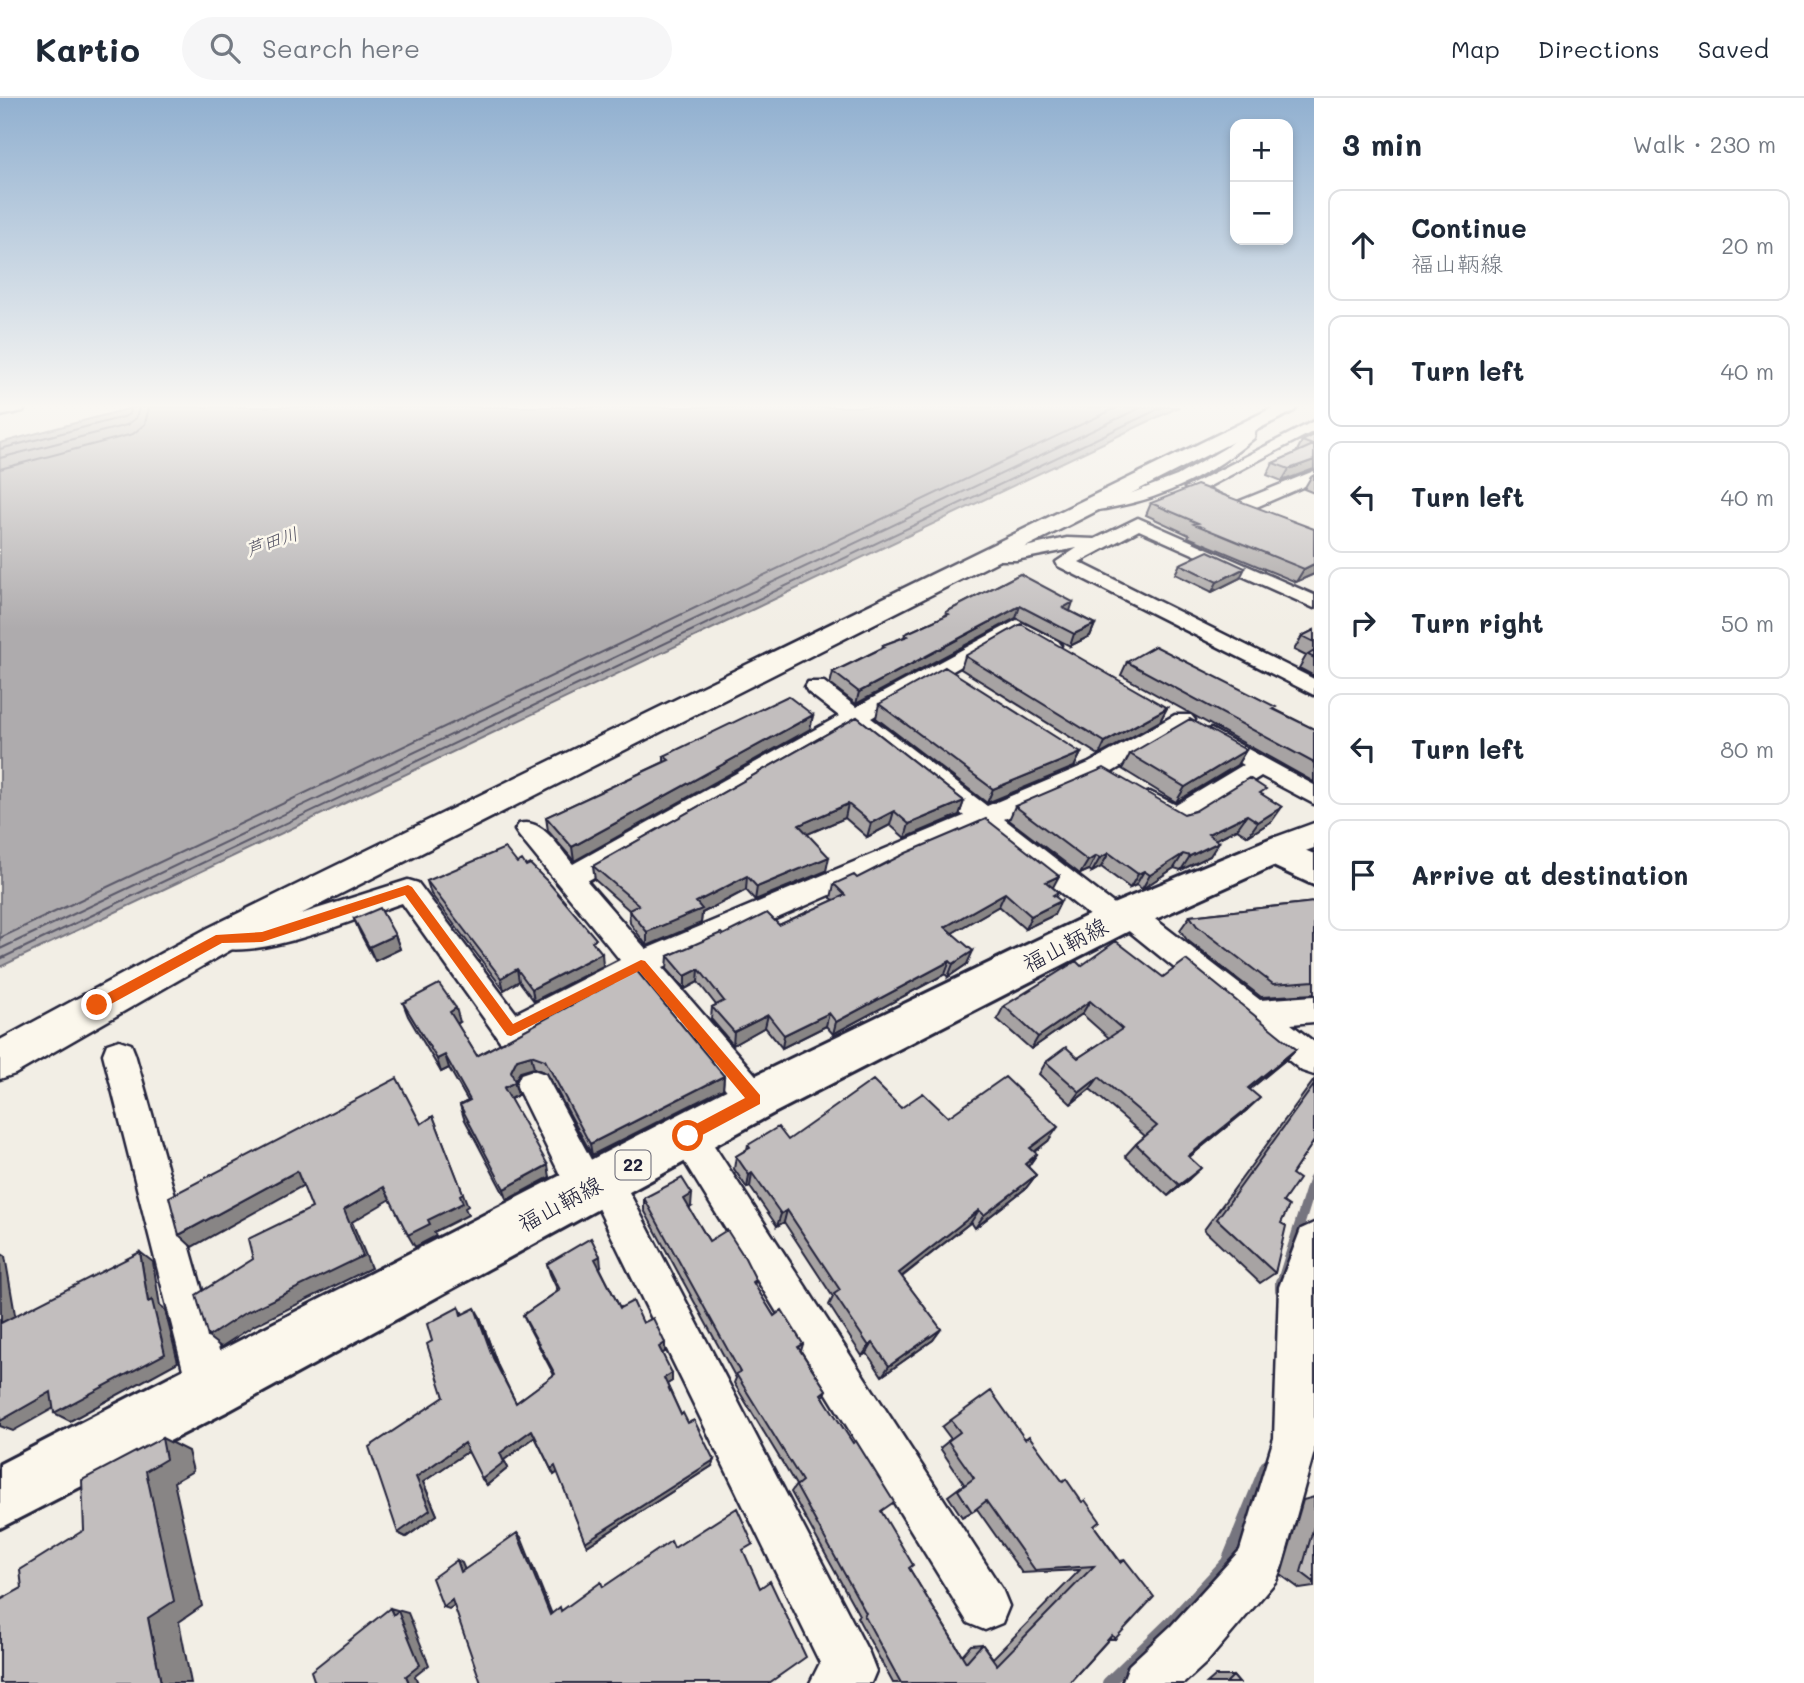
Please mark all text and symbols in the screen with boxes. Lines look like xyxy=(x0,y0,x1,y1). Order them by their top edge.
search box xyxy=(182,17,672,80)
text: Kartio xyxy=(35,27,140,70)
icon: search xyxy=(206,29,244,67)
text: Search here xyxy=(262,31,420,65)
text: Map xyxy=(1451,33,1500,64)
text: Directions xyxy=(1538,33,1660,64)
text: Saved xyxy=(1698,33,1769,64)
map controls xyxy=(1230,119,1293,245)
button: + xyxy=(1230,119,1293,182)
text: 3 min xyxy=(1342,124,1422,164)
text: Walk · 230 m xyxy=(1633,129,1776,159)
button: − xyxy=(1230,182,1293,245)
text: Continue xyxy=(1411,211,1527,245)
icon: ahead xyxy=(1344,226,1382,264)
text: 20 m xyxy=(1721,230,1774,260)
text: 福山鞆線 xyxy=(1411,248,1503,278)
icon: left xyxy=(1344,352,1382,390)
text: Turn left xyxy=(1411,354,1524,388)
text: 40 m xyxy=(1721,356,1774,386)
icon: left xyxy=(1344,478,1382,516)
text: Turn left xyxy=(1411,480,1524,514)
text: 40 m xyxy=(1721,482,1774,512)
water label: 芦田川 xyxy=(242,521,301,561)
icon: right xyxy=(1344,604,1382,642)
text: Turn right xyxy=(1411,606,1544,640)
text: 50 m xyxy=(1721,608,1774,638)
icon: left xyxy=(1344,730,1382,768)
text: Turn left xyxy=(1411,732,1524,766)
text: 80 m xyxy=(1720,734,1774,764)
icon: arrive xyxy=(1344,856,1382,894)
text: Arrive at destination xyxy=(1411,858,1688,892)
street label: 福山鞆線 xyxy=(1017,910,1112,978)
route end xyxy=(81,989,112,1020)
route start xyxy=(672,1120,703,1151)
road number: 22 xyxy=(616,1150,650,1180)
street label: 福山鞆線 xyxy=(512,1168,607,1238)

